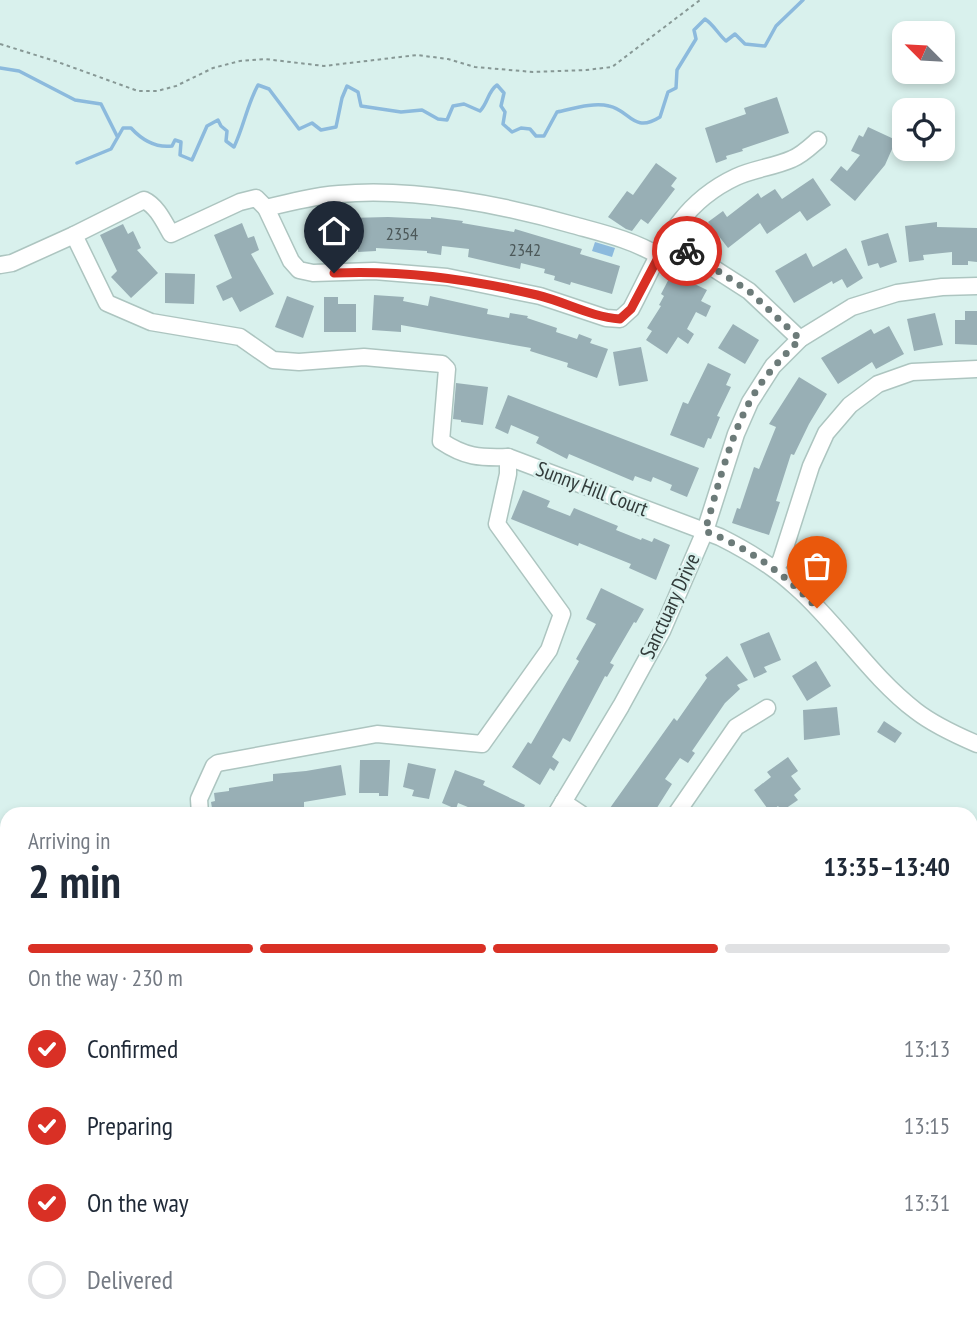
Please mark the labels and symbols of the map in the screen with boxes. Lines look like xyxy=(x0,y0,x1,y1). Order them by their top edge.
north arrow xyxy=(892,21,956,84)
pin xyxy=(304,201,364,273)
courier xyxy=(652,216,722,286)
house number: 2354 xyxy=(386,222,418,245)
house number: 2342 xyxy=(509,238,541,261)
street label: Sunny Hill Court xyxy=(532,455,652,522)
pin xyxy=(787,536,847,608)
street label: Sanctuary Drive xyxy=(633,549,706,663)

